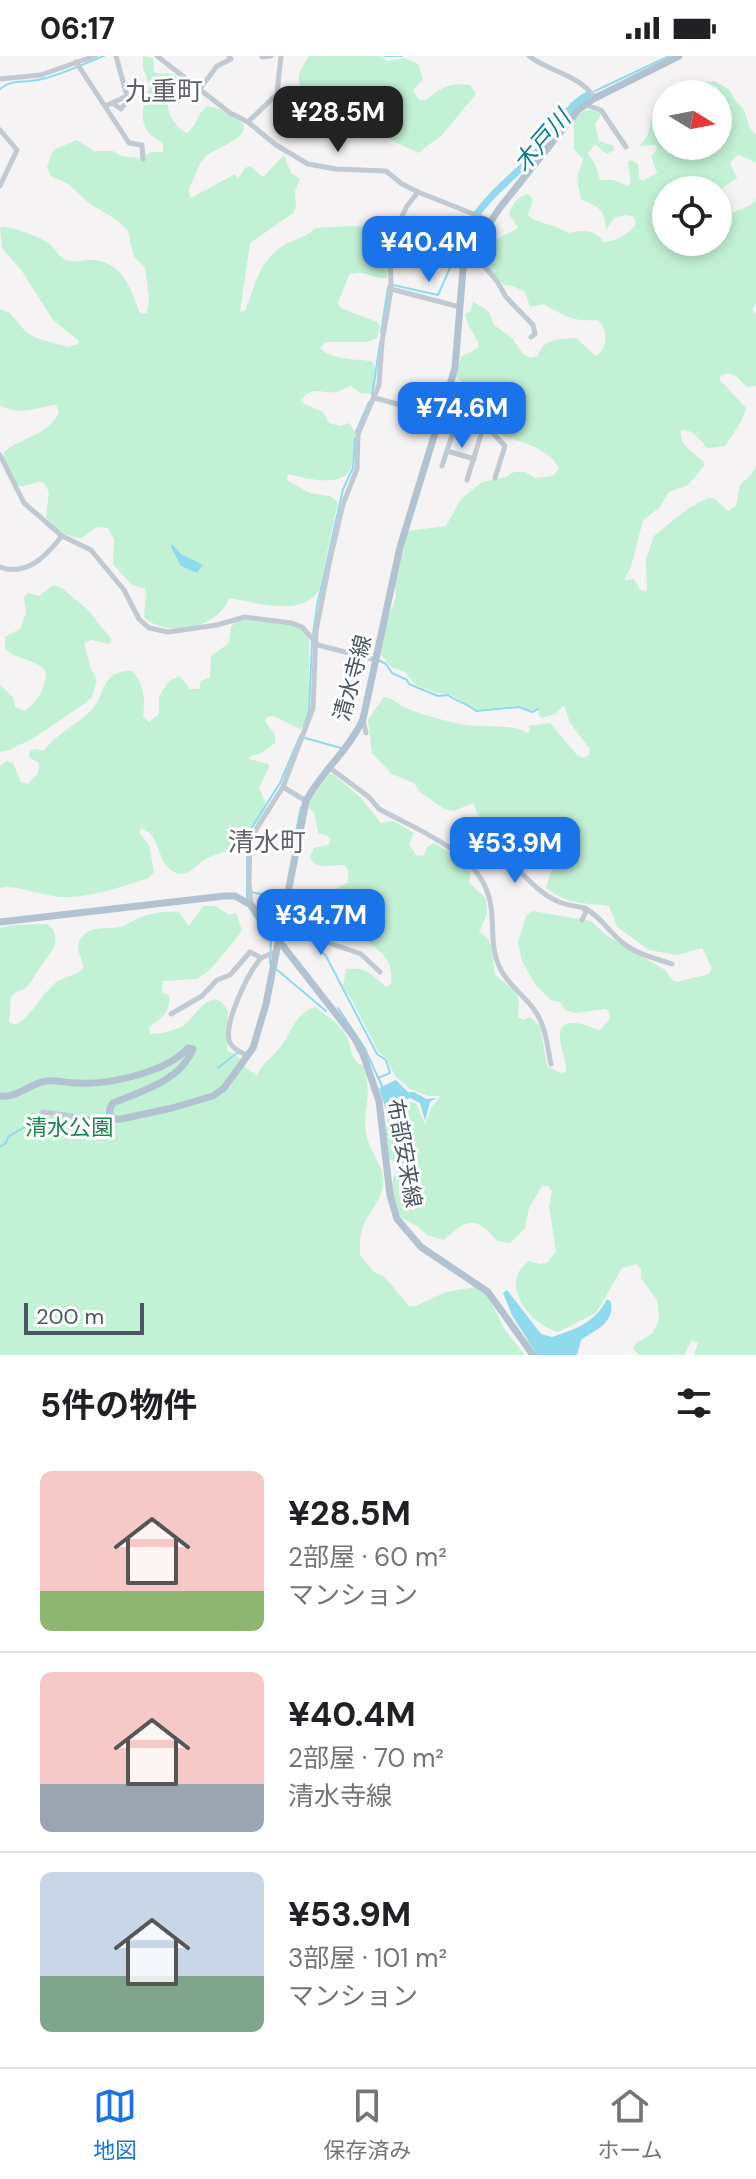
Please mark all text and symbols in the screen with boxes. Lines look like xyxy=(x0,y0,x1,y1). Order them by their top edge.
text: 06:17 xyxy=(40,9,115,48)
district label: 九重町 xyxy=(125,74,203,108)
north arrow xyxy=(652,80,732,160)
map controls xyxy=(652,80,732,256)
pin: ¥28.5M xyxy=(273,86,403,154)
text: ¥28.5M xyxy=(291,95,385,129)
water label: 木戸川 xyxy=(506,101,579,178)
button: locate xyxy=(652,176,732,256)
pin: ¥40.4M xyxy=(364,216,494,284)
text: ¥40.4M xyxy=(380,225,478,259)
pin: ¥74.6M xyxy=(397,382,527,450)
text: ¥74.6M xyxy=(416,391,508,425)
street label: 清水寺線 xyxy=(327,632,378,724)
pin: ¥53.9M xyxy=(450,817,580,885)
district label: 清水町 xyxy=(228,825,306,859)
text: ¥53.9M xyxy=(468,826,562,860)
pin: ¥34.7M xyxy=(256,889,386,957)
text: ¥34.7M xyxy=(275,898,367,932)
street label: 布部安来線 xyxy=(381,1096,428,1210)
park label: 清水公園 xyxy=(25,1113,113,1142)
scale bar xyxy=(24,1299,144,1335)
text: 200 m xyxy=(36,1302,104,1331)
icon: filters xyxy=(672,1381,716,1425)
text: 5件の物件 xyxy=(40,1383,197,1428)
text: ¥28.5M xyxy=(288,1491,411,1536)
icon: home xyxy=(104,1503,200,1599)
text: 2部屋 · 60 m² xyxy=(288,1540,447,1574)
text: マンション xyxy=(288,1578,418,1612)
text: ¥40.4M xyxy=(288,1692,416,1737)
icon: home xyxy=(104,1704,200,1800)
text: 2部屋 · 70 m² xyxy=(288,1741,444,1775)
text: 清水寺線 xyxy=(288,1779,392,1813)
text: ¥53.9M xyxy=(288,1892,411,1937)
icon: home xyxy=(104,1904,200,2000)
text: 3部屋 · 101 m² xyxy=(288,1941,447,1975)
text: マンション xyxy=(288,1979,418,2013)
tab: 地図 xyxy=(93,2084,137,2165)
tab: 保存済み xyxy=(323,2084,411,2165)
tab: ホーム xyxy=(598,2084,663,2165)

